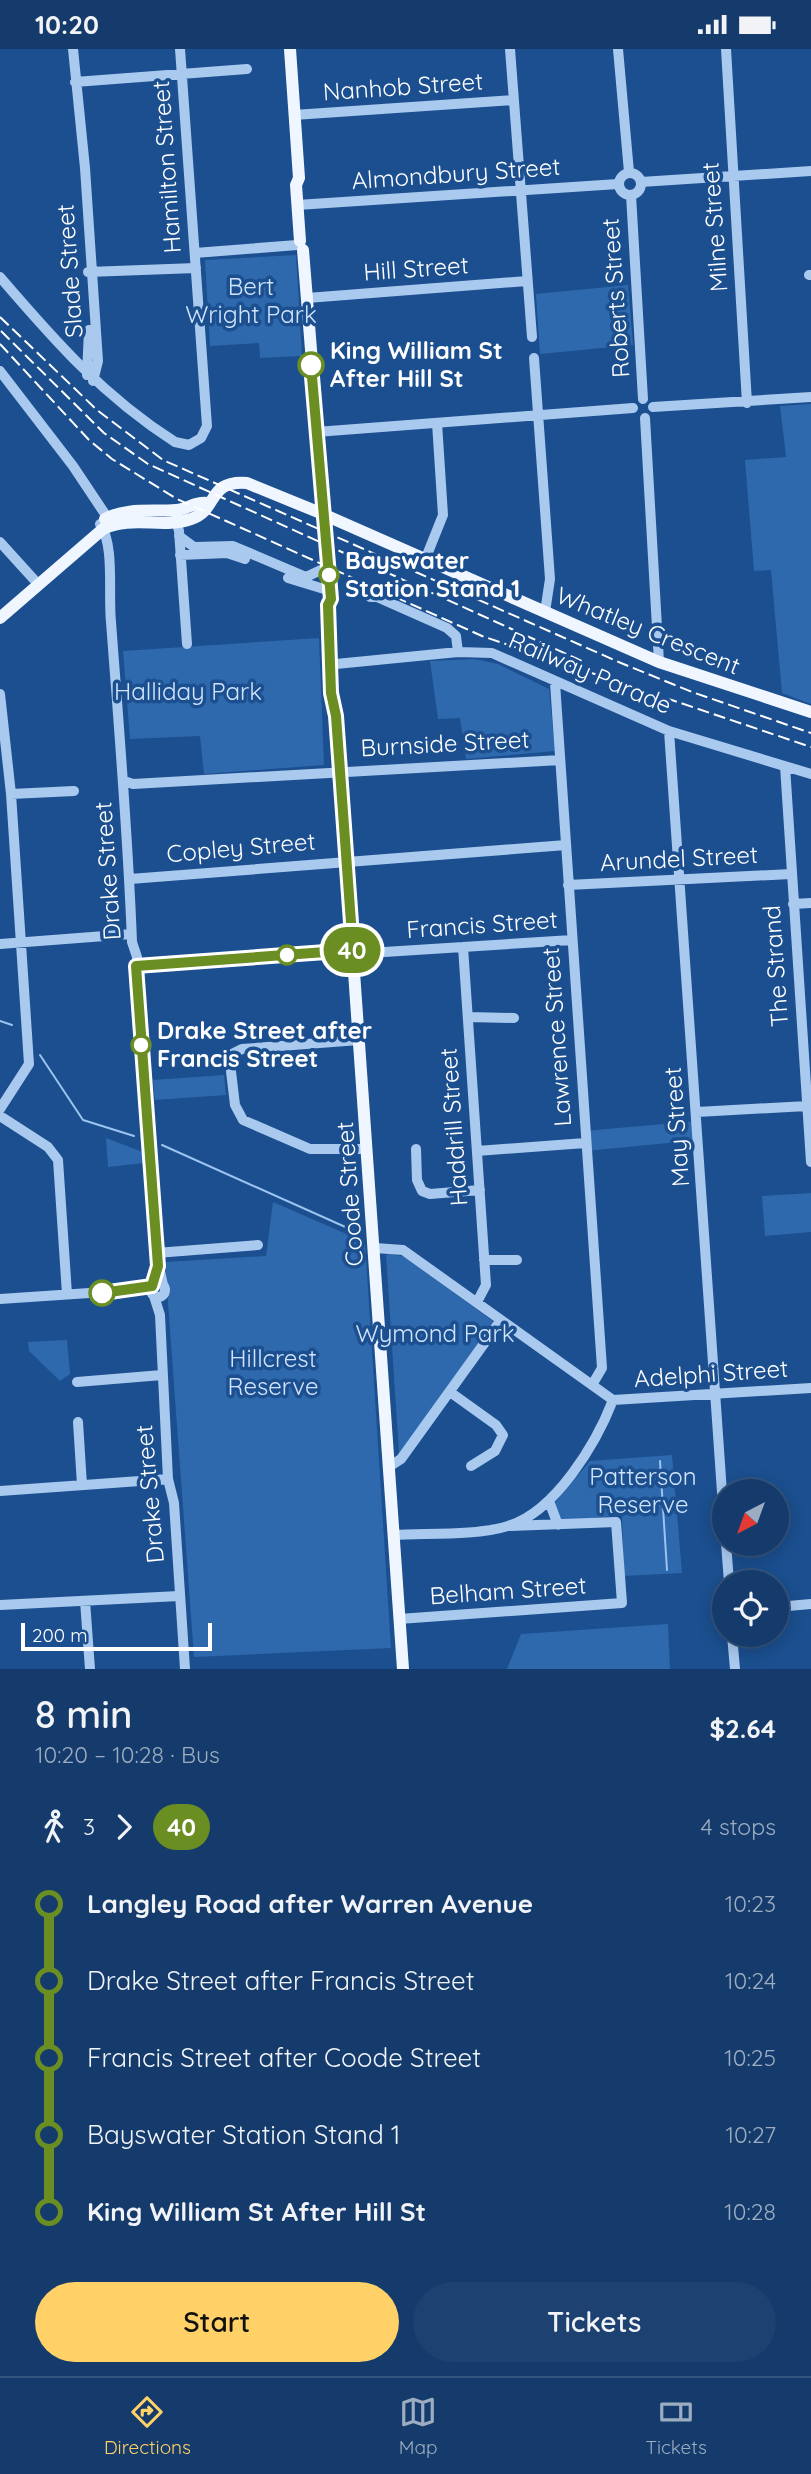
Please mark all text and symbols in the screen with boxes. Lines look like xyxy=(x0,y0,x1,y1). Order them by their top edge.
text: 10:20 xyxy=(35,8,99,41)
street label: Nanhob Street xyxy=(322,65,484,107)
street label: Hamilton Street xyxy=(145,80,187,254)
street label: Almondbury Street xyxy=(351,151,561,195)
street label: Milne Street xyxy=(695,161,734,293)
street label: Slade Street xyxy=(49,203,89,339)
street label: Roberts Street xyxy=(594,217,636,379)
street label: Hill Street xyxy=(362,249,470,287)
park label: Bert Wright Park xyxy=(185,271,317,329)
place label: King William St After Hill St xyxy=(330,335,503,393)
marker: King William St After Hill St xyxy=(298,352,324,378)
place label: Bayswater Station Stand 1 xyxy=(345,545,520,603)
marker: Bayswater Station Stand 1 xyxy=(319,565,339,585)
street label: Whatley Crescent xyxy=(552,580,745,681)
street label: Railway Parade xyxy=(504,624,676,720)
park label: Halliday Park xyxy=(114,676,262,706)
street label: Burnside Street xyxy=(360,724,530,762)
street label: Drake Street xyxy=(87,801,127,941)
street label: Copley Street xyxy=(165,826,317,868)
street label: Arundel Street xyxy=(599,839,759,877)
street label: Francis Street xyxy=(405,904,559,944)
street label: The Strand xyxy=(756,904,794,1028)
line badge: 40 xyxy=(320,927,384,973)
text: 40 xyxy=(338,935,366,965)
unlabelled marker xyxy=(277,945,297,965)
street label: Lawrence Street xyxy=(535,946,577,1128)
place label: Drake Street after Francis Street xyxy=(157,1015,372,1073)
marker: Drake Street after Francis Street xyxy=(131,1035,151,1055)
street label: Haddrill Street xyxy=(433,1047,473,1207)
street label: May Street xyxy=(657,1066,695,1188)
street label: Coode Street xyxy=(329,1121,369,1267)
unlabelled marker xyxy=(89,1280,115,1306)
park label: Wymond Park xyxy=(356,1318,514,1348)
park label: Hillcrest Reserve xyxy=(228,1343,318,1401)
street label: Adelphi Street xyxy=(633,1353,789,1393)
street label: Drake Street xyxy=(128,1424,170,1565)
park label: Patterson Reserve xyxy=(589,1461,697,1519)
north arrow xyxy=(712,1479,789,1556)
map controls xyxy=(712,1479,789,1647)
street label: Belham Street xyxy=(429,1570,587,1610)
button: locate xyxy=(712,1570,789,1647)
scale bar xyxy=(21,1620,212,1652)
text: 200 m xyxy=(32,1623,88,1647)
text: 8 min xyxy=(35,1690,132,1738)
text: $2.64 xyxy=(710,1712,776,1745)
text: 10:20 – 10:28 · Bus xyxy=(35,1740,220,1769)
icon: walk xyxy=(35,1808,73,1846)
icon: forward xyxy=(105,1808,143,1846)
text: 3 xyxy=(83,1812,95,1841)
text: 40 xyxy=(167,1812,196,1842)
text: 4 stops xyxy=(701,1812,776,1841)
text: Langley Road after Warren Avenue xyxy=(87,1887,533,1920)
text: 10:23 xyxy=(725,1889,776,1918)
text: Drake Street after Francis Street xyxy=(87,1964,474,1997)
text: 10:24 xyxy=(725,1966,776,1995)
text: Francis Street after Coode Street xyxy=(87,2041,481,2074)
text: 10:25 xyxy=(724,2043,776,2072)
text: Bayswater Station Stand 1 xyxy=(87,2118,400,2151)
text: 10:27 xyxy=(725,2120,776,2149)
text: King William St After Hill St xyxy=(87,2195,426,2228)
text: 10:28 xyxy=(724,2197,776,2226)
button: Start xyxy=(35,2282,399,2362)
button: Tickets xyxy=(413,2282,776,2362)
tab: Directions xyxy=(104,2393,191,2459)
tab: Map xyxy=(399,2393,438,2459)
tab: Tickets xyxy=(645,2393,707,2459)

